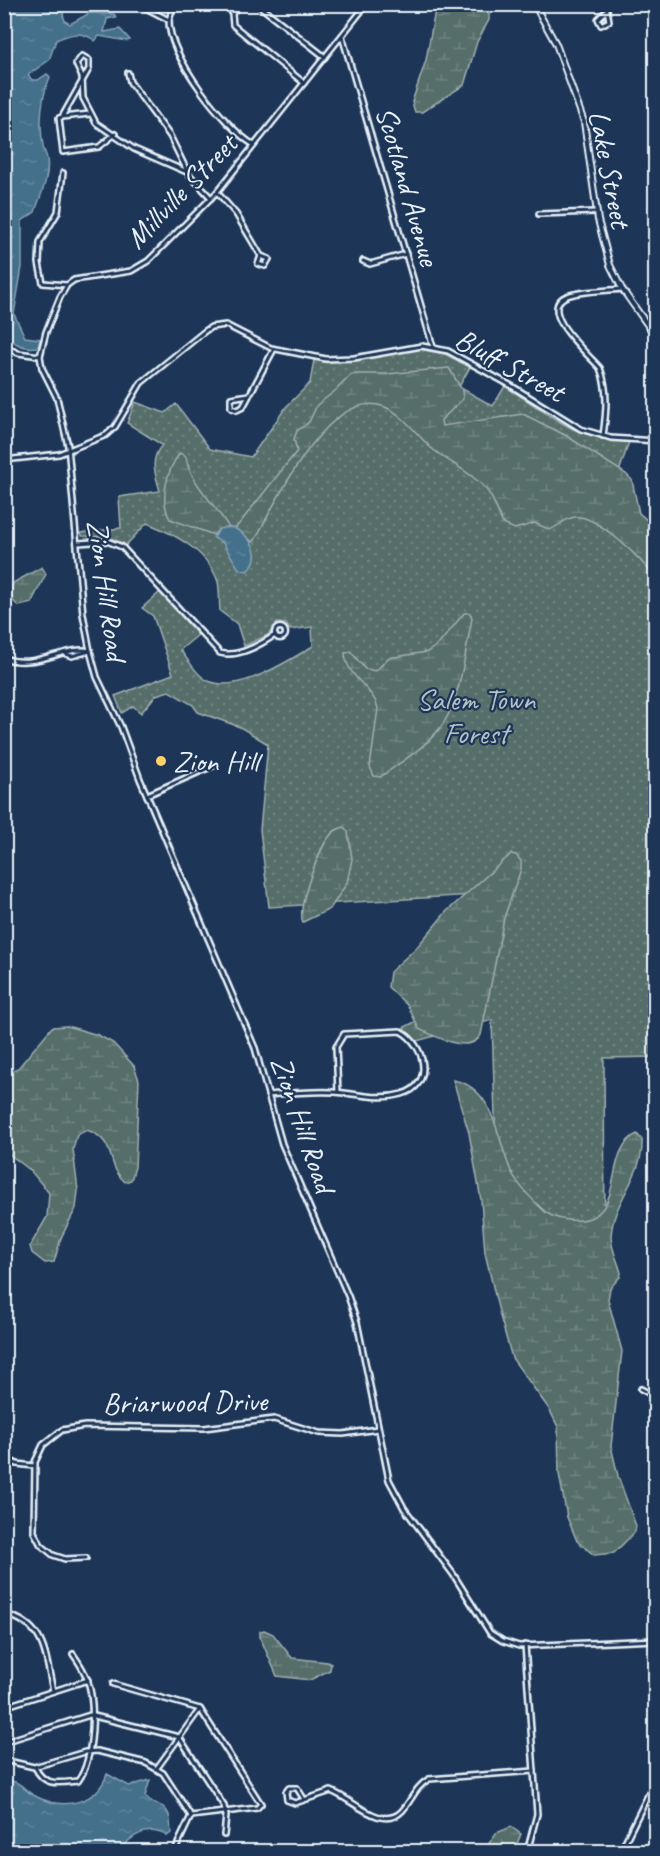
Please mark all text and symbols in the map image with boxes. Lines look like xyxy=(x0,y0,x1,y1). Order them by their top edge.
street label: Scotland Avenue xyxy=(367,102,449,272)
street label: Lake Street xyxy=(580,107,641,234)
street label: Millville Street xyxy=(117,123,247,256)
street label: Bluff Street xyxy=(449,320,574,412)
street label: Zion Hill Road xyxy=(78,517,136,667)
park label: Salem Town Forest xyxy=(417,680,537,752)
place label: Zion Hill xyxy=(173,742,263,780)
marker: Zion Hill xyxy=(154,754,168,768)
street label: Zion Hill Road xyxy=(262,1051,345,1201)
street label: Briarwood Drive xyxy=(103,1382,270,1422)

